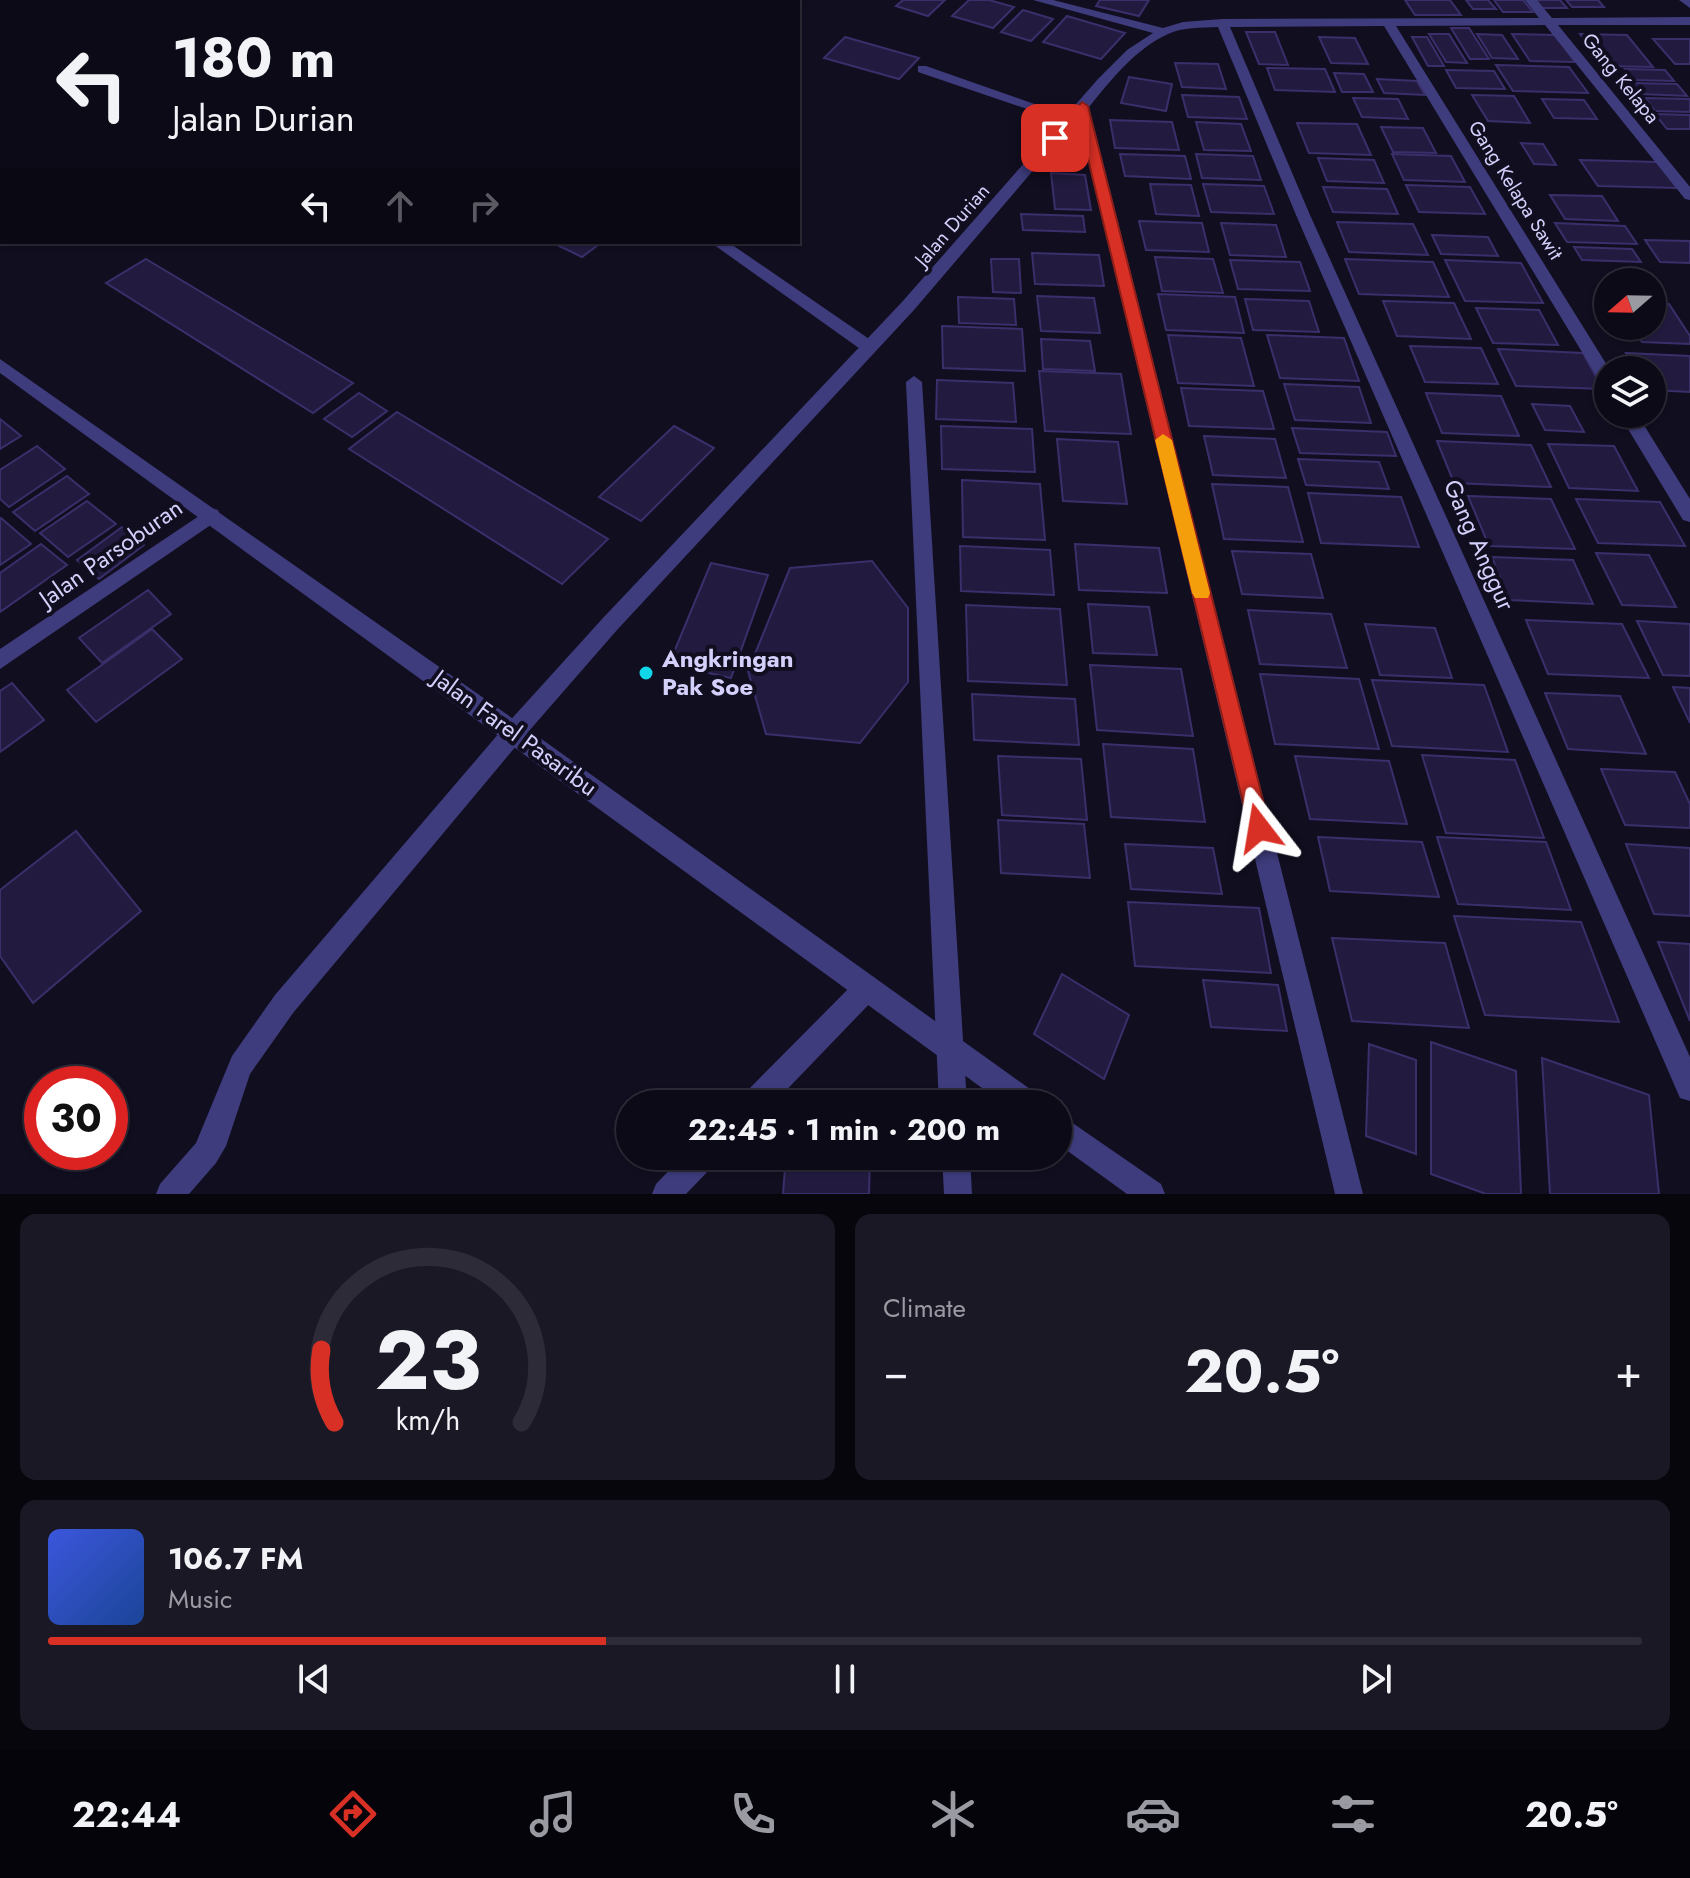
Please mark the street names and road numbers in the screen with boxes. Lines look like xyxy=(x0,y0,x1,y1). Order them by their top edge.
street label: Gang Kelapa xyxy=(1575,27,1666,130)
street label: Gang Kelapa Sawit xyxy=(1461,115,1570,266)
street label: Jalan Durian xyxy=(906,178,997,275)
street label: Gang Anggur xyxy=(1435,474,1524,617)
street label: Jalan Parsoburan xyxy=(29,490,189,617)
street label: Jalan Farel Pasaribu xyxy=(423,659,605,804)

